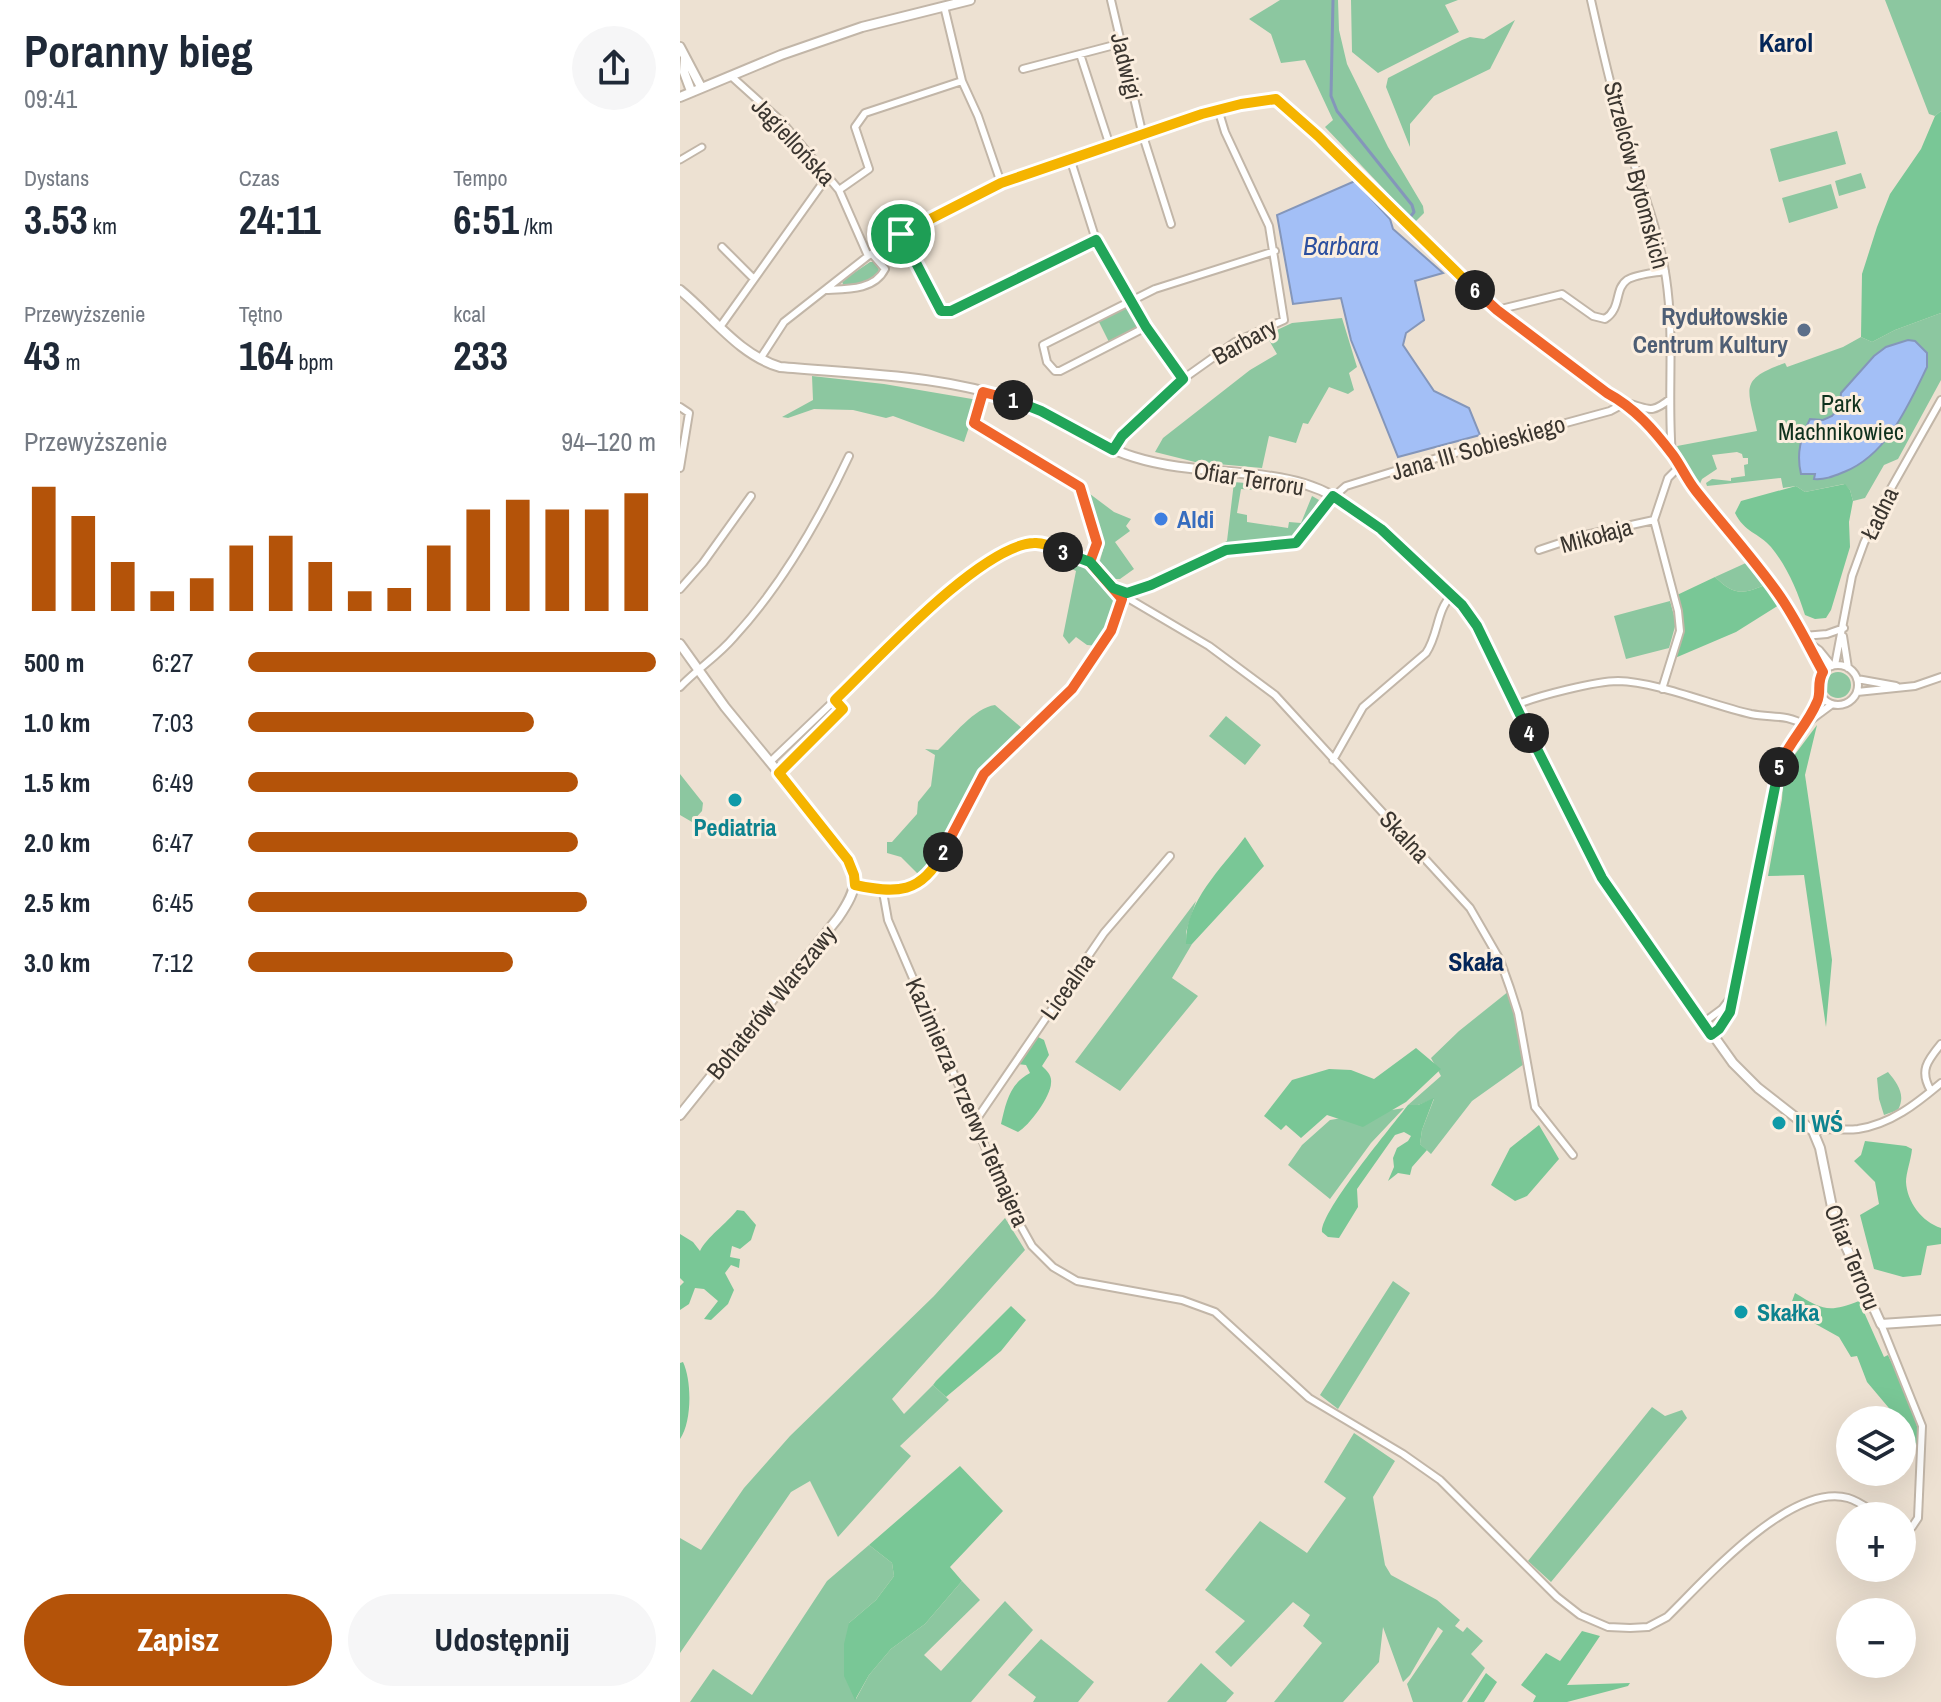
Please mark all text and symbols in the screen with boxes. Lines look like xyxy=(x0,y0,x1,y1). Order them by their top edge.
text: Poranny bieg xyxy=(24,21,253,81)
district label: Karol xyxy=(1759,25,1813,60)
button: share xyxy=(572,26,656,110)
street label: Jadwigi xyxy=(1104,29,1150,103)
street label: Strzelców Bytomskich xyxy=(1597,78,1677,272)
text: 09:41 xyxy=(24,81,77,116)
street label: Jagiellońska xyxy=(745,90,843,192)
text: Dystans xyxy=(24,163,89,193)
text: Czas xyxy=(239,163,280,193)
text: Tempo xyxy=(453,163,507,193)
text: 3.53 xyxy=(24,193,88,246)
text: 24:11 xyxy=(239,193,321,246)
text: 6:51 xyxy=(453,193,519,246)
pin xyxy=(867,200,935,268)
text: km xyxy=(88,211,117,241)
text: /km xyxy=(519,211,553,241)
icon: arrive xyxy=(879,212,923,256)
water label: Barbara xyxy=(1303,228,1379,263)
pin: 6 xyxy=(1455,270,1495,310)
text: 6 xyxy=(1470,275,1480,305)
text: Przewyższenie xyxy=(24,299,145,329)
text: Tętno xyxy=(239,299,283,329)
text: kcal xyxy=(453,299,485,329)
place label: Rydułtowskie Centrum Kultury xyxy=(1633,300,1788,360)
street label: Barbary xyxy=(1206,310,1282,372)
marker: Rydułtowskie Centrum Kultury xyxy=(1795,321,1813,339)
text: 43 xyxy=(24,329,60,382)
text: 164 xyxy=(239,329,293,382)
text: 233 xyxy=(453,329,508,382)
text: m xyxy=(60,347,81,377)
text: bpm xyxy=(293,347,334,377)
pin: 1 xyxy=(993,380,1033,420)
text: 1 xyxy=(1008,385,1018,415)
park label: Park Machnikowiec xyxy=(1778,387,1904,447)
street label: Jana III Sobieskiego xyxy=(1387,407,1569,487)
text: Przewyższenie xyxy=(24,424,167,459)
text: 94–120 m xyxy=(561,424,656,459)
street label: Ofiar Terroru xyxy=(1192,453,1306,503)
street label: Ładna xyxy=(1853,481,1905,545)
place label: Aldi xyxy=(1177,503,1214,535)
marker: Aldi xyxy=(1152,510,1170,528)
street label: Mikołaja xyxy=(1556,510,1636,560)
pin: 3 xyxy=(1043,532,1083,572)
text: 3 xyxy=(1058,537,1068,567)
text: 500 m xyxy=(24,645,84,680)
text: 6:27 xyxy=(152,645,194,680)
text: 1.0 km xyxy=(24,705,90,740)
text: 7:03 xyxy=(152,705,194,740)
pin: 4 xyxy=(1509,713,1549,753)
text: 4 xyxy=(1524,718,1534,748)
pin: 5 xyxy=(1759,747,1799,787)
text: 5 xyxy=(1774,752,1784,782)
text: 1.5 km xyxy=(24,765,90,800)
text: 6:49 xyxy=(152,765,194,800)
marker: Pediatria xyxy=(726,791,744,809)
street label: Skalna xyxy=(1373,803,1437,869)
place label: Pediatria xyxy=(693,811,777,843)
text: 2.0 km xyxy=(24,825,90,860)
text: 6:47 xyxy=(152,825,194,860)
pin: 2 xyxy=(923,832,963,872)
text: 2 xyxy=(938,837,948,867)
text: 2.5 km xyxy=(24,885,90,920)
text: 6:45 xyxy=(152,885,194,920)
street label: Bohaterów Warszawy xyxy=(699,918,843,1086)
district label: Skała xyxy=(1448,944,1504,979)
text: 3.0 km xyxy=(24,945,90,980)
text: 7:12 xyxy=(152,945,194,980)
street label: Licealna xyxy=(1033,946,1101,1026)
street label: Kazimierza Przerwy-Tetmajera xyxy=(899,973,1037,1231)
place label: II WŚ xyxy=(1795,1107,1843,1139)
marker: II WŚ xyxy=(1770,1114,1788,1132)
street label: Ofiar Terroru xyxy=(1817,1199,1889,1315)
place label: Skałka xyxy=(1757,1296,1819,1328)
marker: Skałka xyxy=(1732,1303,1750,1321)
map controls xyxy=(1836,1406,1916,1678)
button: layers xyxy=(1836,1406,1916,1486)
button: + xyxy=(1836,1502,1916,1582)
button: Zapisz xyxy=(24,1594,332,1686)
button: Udostępnij xyxy=(348,1594,656,1686)
button: − xyxy=(1836,1598,1916,1678)

